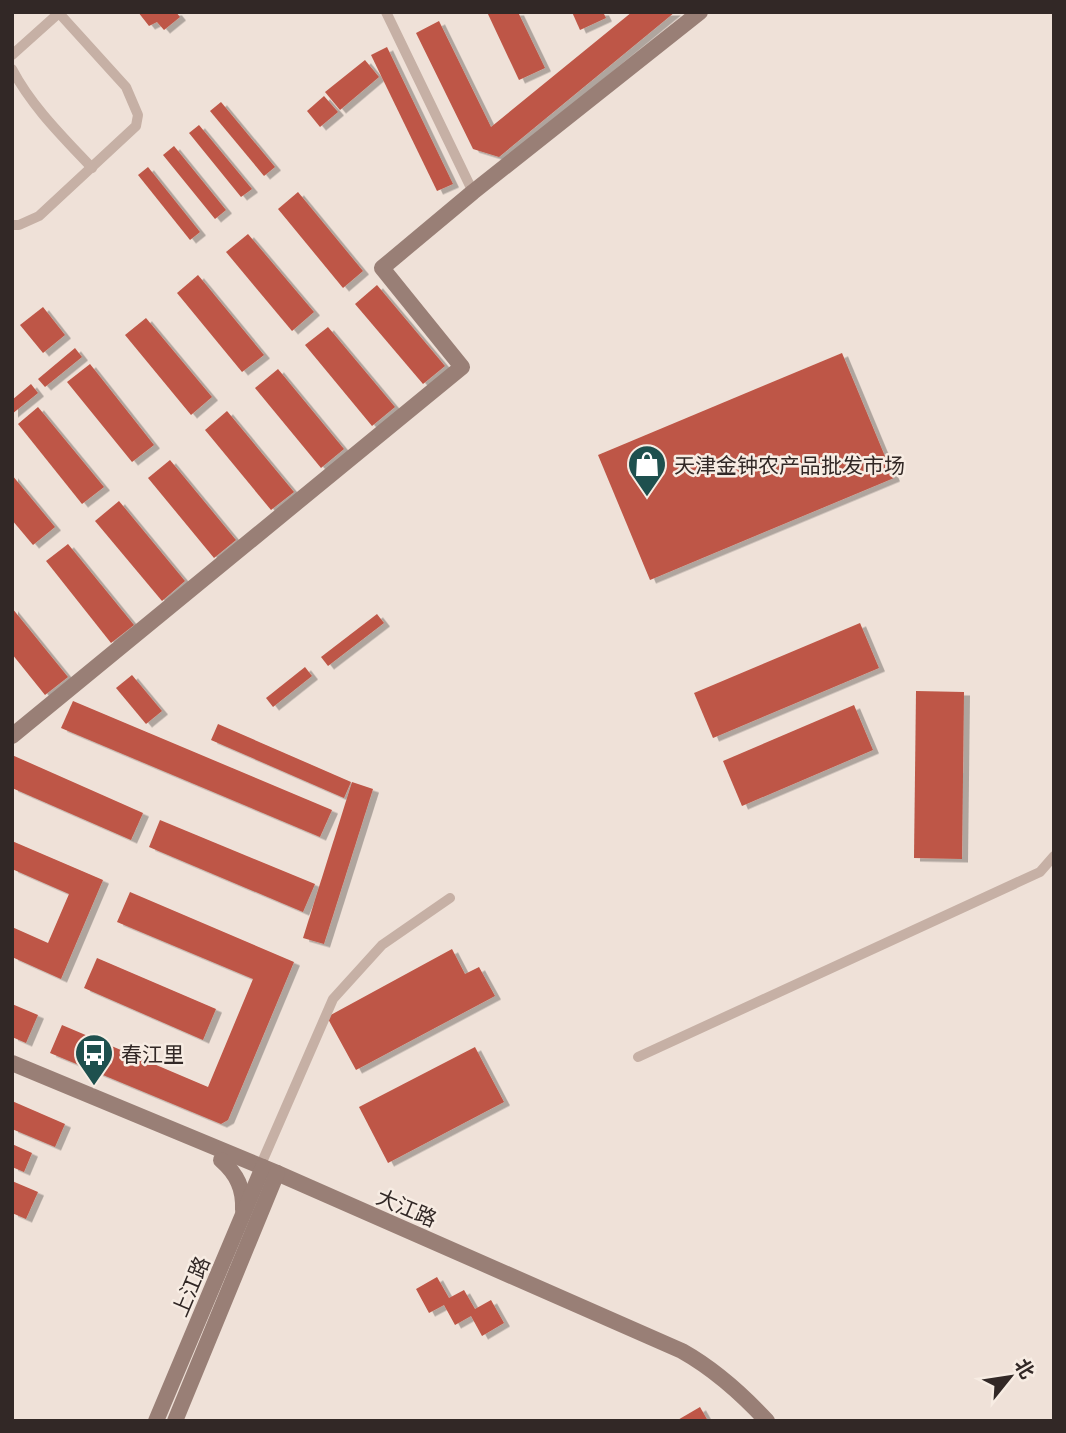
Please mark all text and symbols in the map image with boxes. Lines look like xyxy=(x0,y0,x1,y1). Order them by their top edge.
shop icon: 天津金钟农产品批发市场 xyxy=(626,443,668,498)
place label: 天津金钟农产品批发市场 xyxy=(674,452,905,477)
bus stop icon: 春江里 xyxy=(73,1032,115,1087)
place label: 春江里 xyxy=(121,1041,184,1066)
street label: 大江路 xyxy=(373,1183,441,1231)
street label: 上江路 xyxy=(166,1252,214,1320)
north arrow xyxy=(975,1342,1045,1412)
text: 北 xyxy=(1010,1354,1040,1382)

